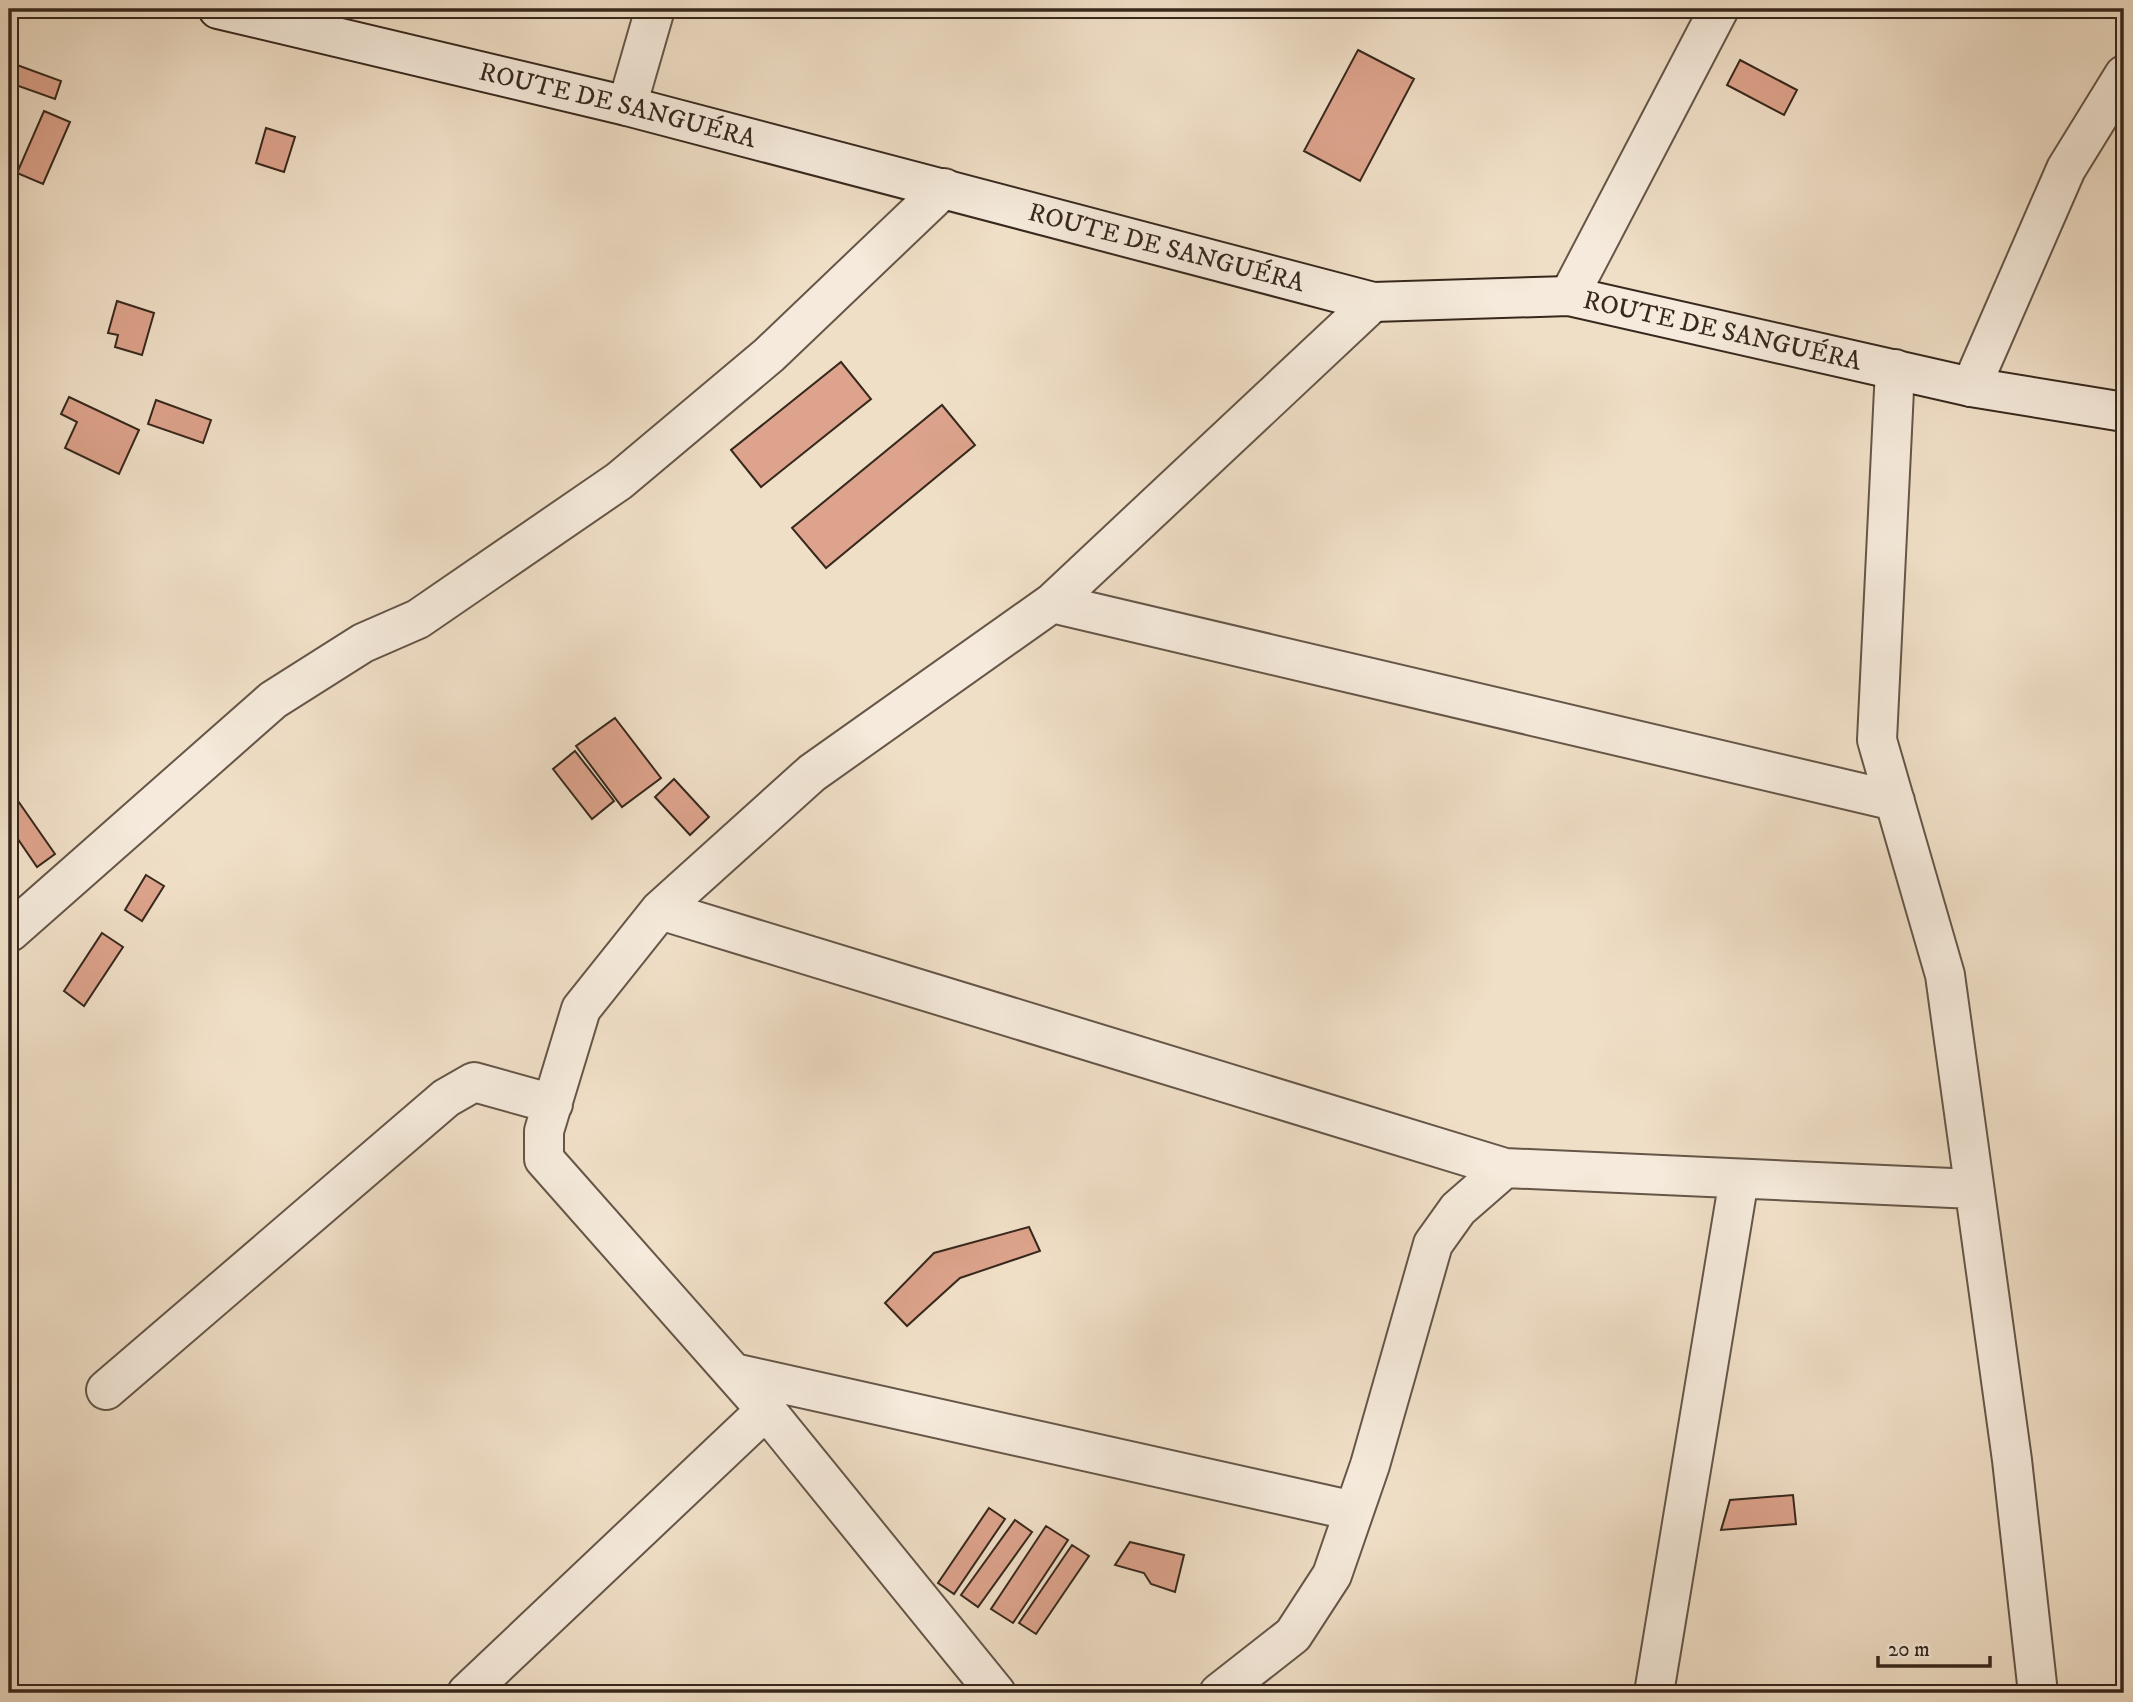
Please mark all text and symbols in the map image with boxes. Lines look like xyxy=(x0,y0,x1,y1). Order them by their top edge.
street label: ROUTE DE SANGUÉRA xyxy=(476,55,760,156)
street label: ROUTE DE SANGUÉRA xyxy=(1025,196,1308,300)
street label: ROUTE DE SANGUÉRA xyxy=(1580,283,1865,378)
scale bar xyxy=(1878,1625,1990,1669)
text: 20 m xyxy=(1888,1637,1930,1663)

